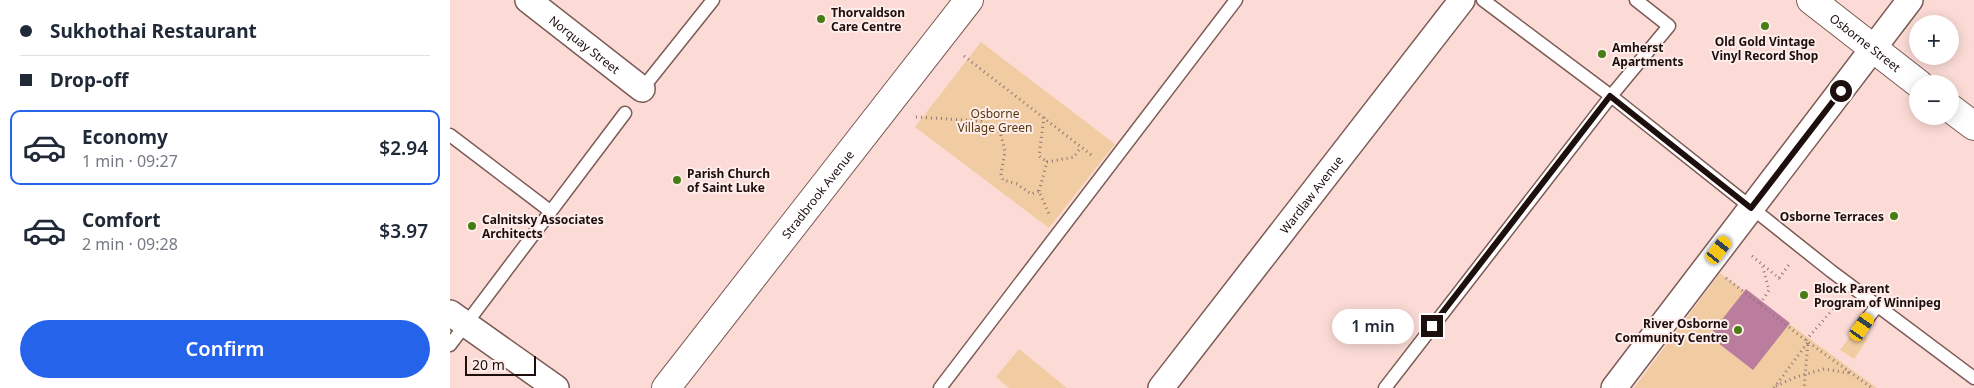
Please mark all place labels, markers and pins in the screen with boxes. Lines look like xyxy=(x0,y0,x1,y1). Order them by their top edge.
place label: Thorvaldson Care Centre xyxy=(831,4,905,35)
marker: Thorvaldson Care Centre xyxy=(815,13,827,25)
marker: Old Gold Vintage Vinyl Record Shop xyxy=(1759,20,1771,32)
place label: Old Gold Vintage Vinyl Record Shop xyxy=(1712,33,1819,64)
place label: Amherst Apartments xyxy=(1612,39,1684,70)
marker: Amherst Apartments xyxy=(1596,48,1608,60)
place label: Parish Church of Saint Luke xyxy=(687,165,770,196)
marker: Parish Church of Saint Luke xyxy=(671,174,683,186)
place label: Osborne Terraces xyxy=(1780,208,1884,225)
marker: Osborne Terraces xyxy=(1888,210,1900,222)
place label: Calnitsky Associates Architects xyxy=(482,211,604,242)
marker: Calnitsky Associates Architects xyxy=(466,220,478,232)
place label: Block Parent Program of Winnipeg xyxy=(1814,280,1941,311)
marker: Block Parent Program of Winnipeg xyxy=(1798,289,1810,301)
place label: River Osborne Community Centre xyxy=(1615,315,1728,346)
marker: River Osborne Community Centre xyxy=(1732,324,1744,336)

